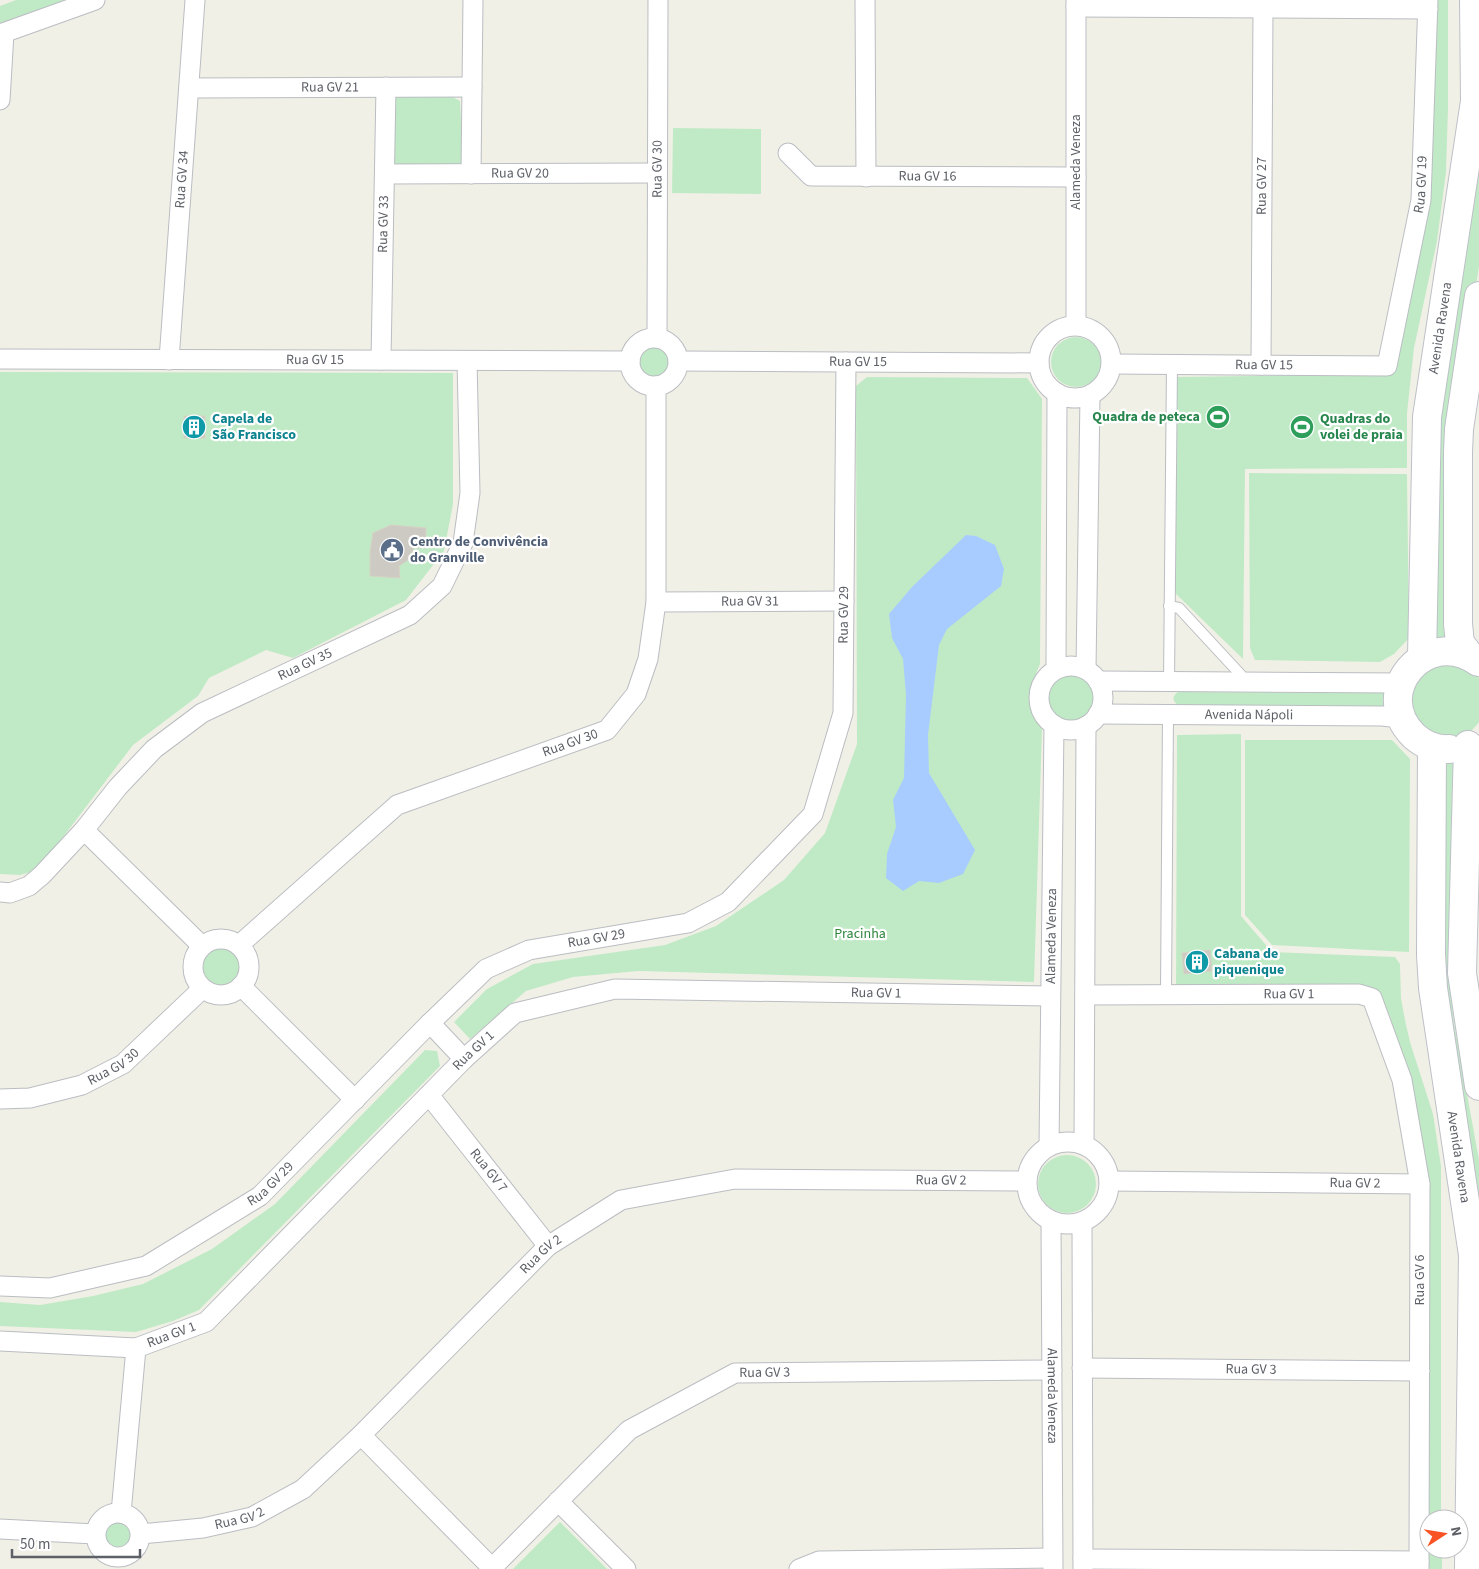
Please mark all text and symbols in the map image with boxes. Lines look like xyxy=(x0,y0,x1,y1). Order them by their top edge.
street label: Rua GV 21 xyxy=(301,77,359,98)
street label: Alameda Veneza xyxy=(1066,114,1086,210)
street label: Rua GV 30 xyxy=(647,140,668,198)
street label: Rua GV 34 xyxy=(170,150,194,209)
street label: Rua GV 19 xyxy=(1409,155,1433,215)
street label: Rua GV 27 xyxy=(1252,157,1272,215)
street label: Rua GV 20 xyxy=(491,163,549,184)
street label: Rua GV 16 xyxy=(898,166,956,187)
street label: Rua GV 33 xyxy=(373,195,394,253)
street label: Avenida Ravena xyxy=(1424,281,1457,376)
street label: Rua GV 15 xyxy=(286,350,344,370)
street label: Rua GV 15 xyxy=(829,352,887,372)
street label: Rua GV 15 xyxy=(1235,355,1293,375)
sports icon: Quadra de peteca xyxy=(1205,404,1231,430)
place label: Quadra de peteca xyxy=(1092,407,1200,427)
place label: Capela de São Francisco xyxy=(212,409,296,445)
place label: Quadras do volei de praia xyxy=(1320,409,1403,445)
building icon: Capela de São Francisco xyxy=(181,414,207,440)
sports icon: Quadras do volei de praia xyxy=(1289,414,1315,440)
place label: Centro de Convivência do Granville xyxy=(410,532,548,568)
public building icon: Centro de Convivência do Granville xyxy=(379,537,405,563)
street label: Rua GV 29 xyxy=(834,586,854,644)
street label: Rua GV 31 xyxy=(721,591,779,612)
street label: Rua GV 35 xyxy=(275,643,336,686)
street label: Avenida Nápoli xyxy=(1205,705,1293,725)
street label: Rua GV 30 xyxy=(540,724,601,762)
street label: Alameda Veneza xyxy=(1041,888,1062,984)
street label: Rua GV 29 xyxy=(566,924,627,953)
park label: Pracinha xyxy=(834,924,886,944)
place label: Cabana de piquenique xyxy=(1214,944,1284,980)
building icon: Cabana de piquenique xyxy=(1184,949,1210,975)
street label: Rua GV 1 xyxy=(851,983,902,1004)
street label: Rua GV 1 xyxy=(1264,984,1315,1004)
street label: Rua GV 1 xyxy=(448,1026,499,1075)
street label: Rua GV 30 xyxy=(84,1043,144,1091)
street label: Avenida Ravena xyxy=(1442,1110,1475,1204)
street label: Rua GV 7 xyxy=(465,1144,512,1197)
street label: Rua GV 29 xyxy=(243,1157,298,1211)
street label: Rua GV 2 xyxy=(915,1170,967,1191)
street label: Rua GV 2 xyxy=(1329,1173,1381,1194)
street label: Rua GV 2 xyxy=(515,1230,566,1279)
street label: Rua GV 6 xyxy=(1410,1255,1430,1305)
street label: Rua GV 1 xyxy=(144,1317,199,1353)
street label: Alameda Veneza xyxy=(1042,1348,1062,1444)
street label: Rua GV 3 xyxy=(1225,1359,1277,1380)
street label: Rua GV 3 xyxy=(739,1362,790,1383)
street label: Rua GV 2 xyxy=(213,1502,268,1535)
north arrow xyxy=(1419,1509,1469,1559)
text: N xyxy=(1445,1525,1466,1538)
scale bar xyxy=(12,1526,140,1558)
text: 50 m xyxy=(20,1534,50,1555)

